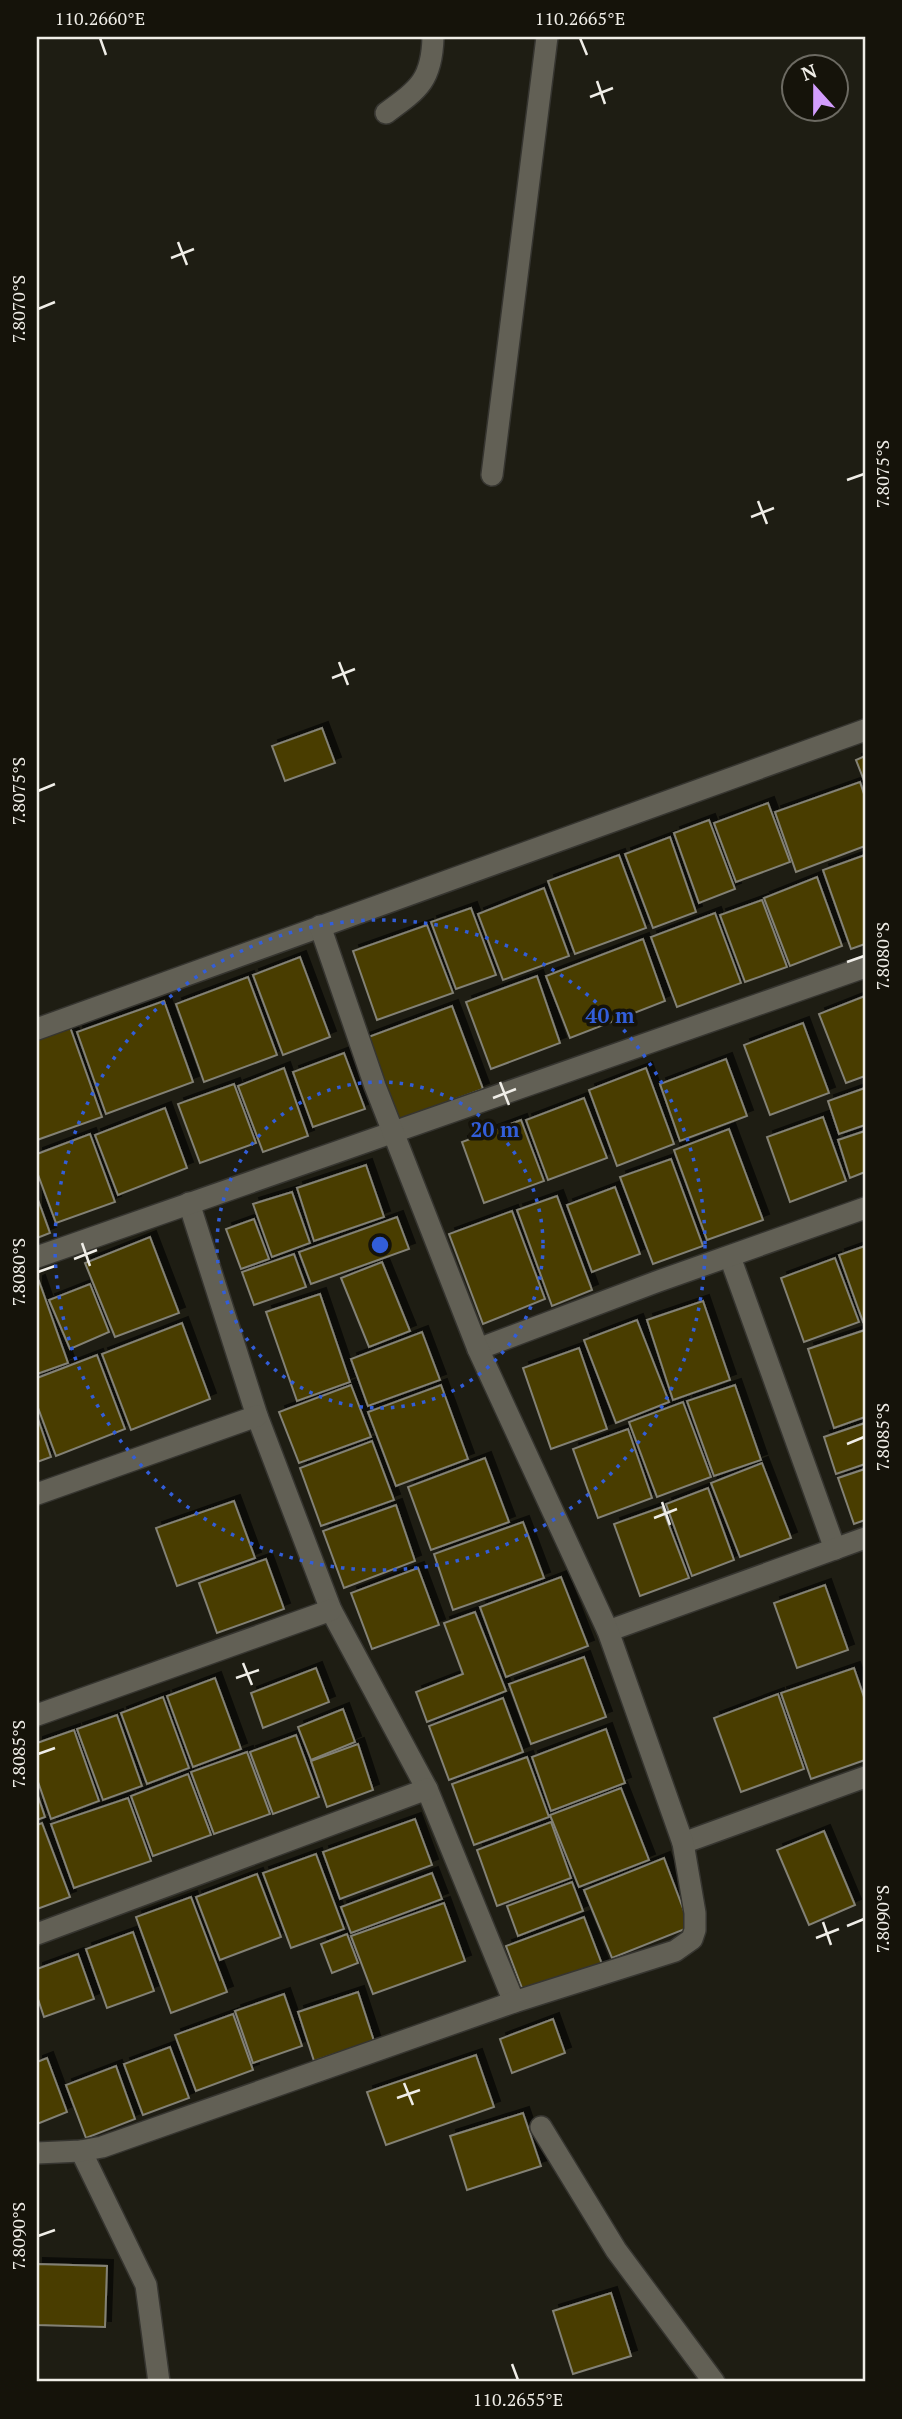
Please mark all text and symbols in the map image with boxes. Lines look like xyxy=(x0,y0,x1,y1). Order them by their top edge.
text: 110.2660°E xyxy=(55,6,145,30)
text: 110.2665°E xyxy=(535,6,625,30)
north arrow xyxy=(780,52,850,122)
text: N xyxy=(798,57,820,86)
text: 7.8070°S xyxy=(6,275,30,343)
text: 7.8075°S xyxy=(870,440,894,508)
text: 7.8075°S xyxy=(6,757,30,825)
text: 7.8080°S xyxy=(870,922,894,990)
text: 40 m xyxy=(586,1001,635,1029)
text: 20 m xyxy=(471,1115,520,1143)
centre of rings xyxy=(368,1233,392,1257)
text: 7.8080°S xyxy=(6,1238,30,1306)
text: 7.8085°S xyxy=(870,1403,894,1471)
text: 7.8085°S xyxy=(6,1720,30,1788)
text: 7.8090°S xyxy=(870,1885,894,1953)
text: 7.8090°S xyxy=(6,2202,30,2270)
text: 110.2655°E xyxy=(473,2387,563,2411)

